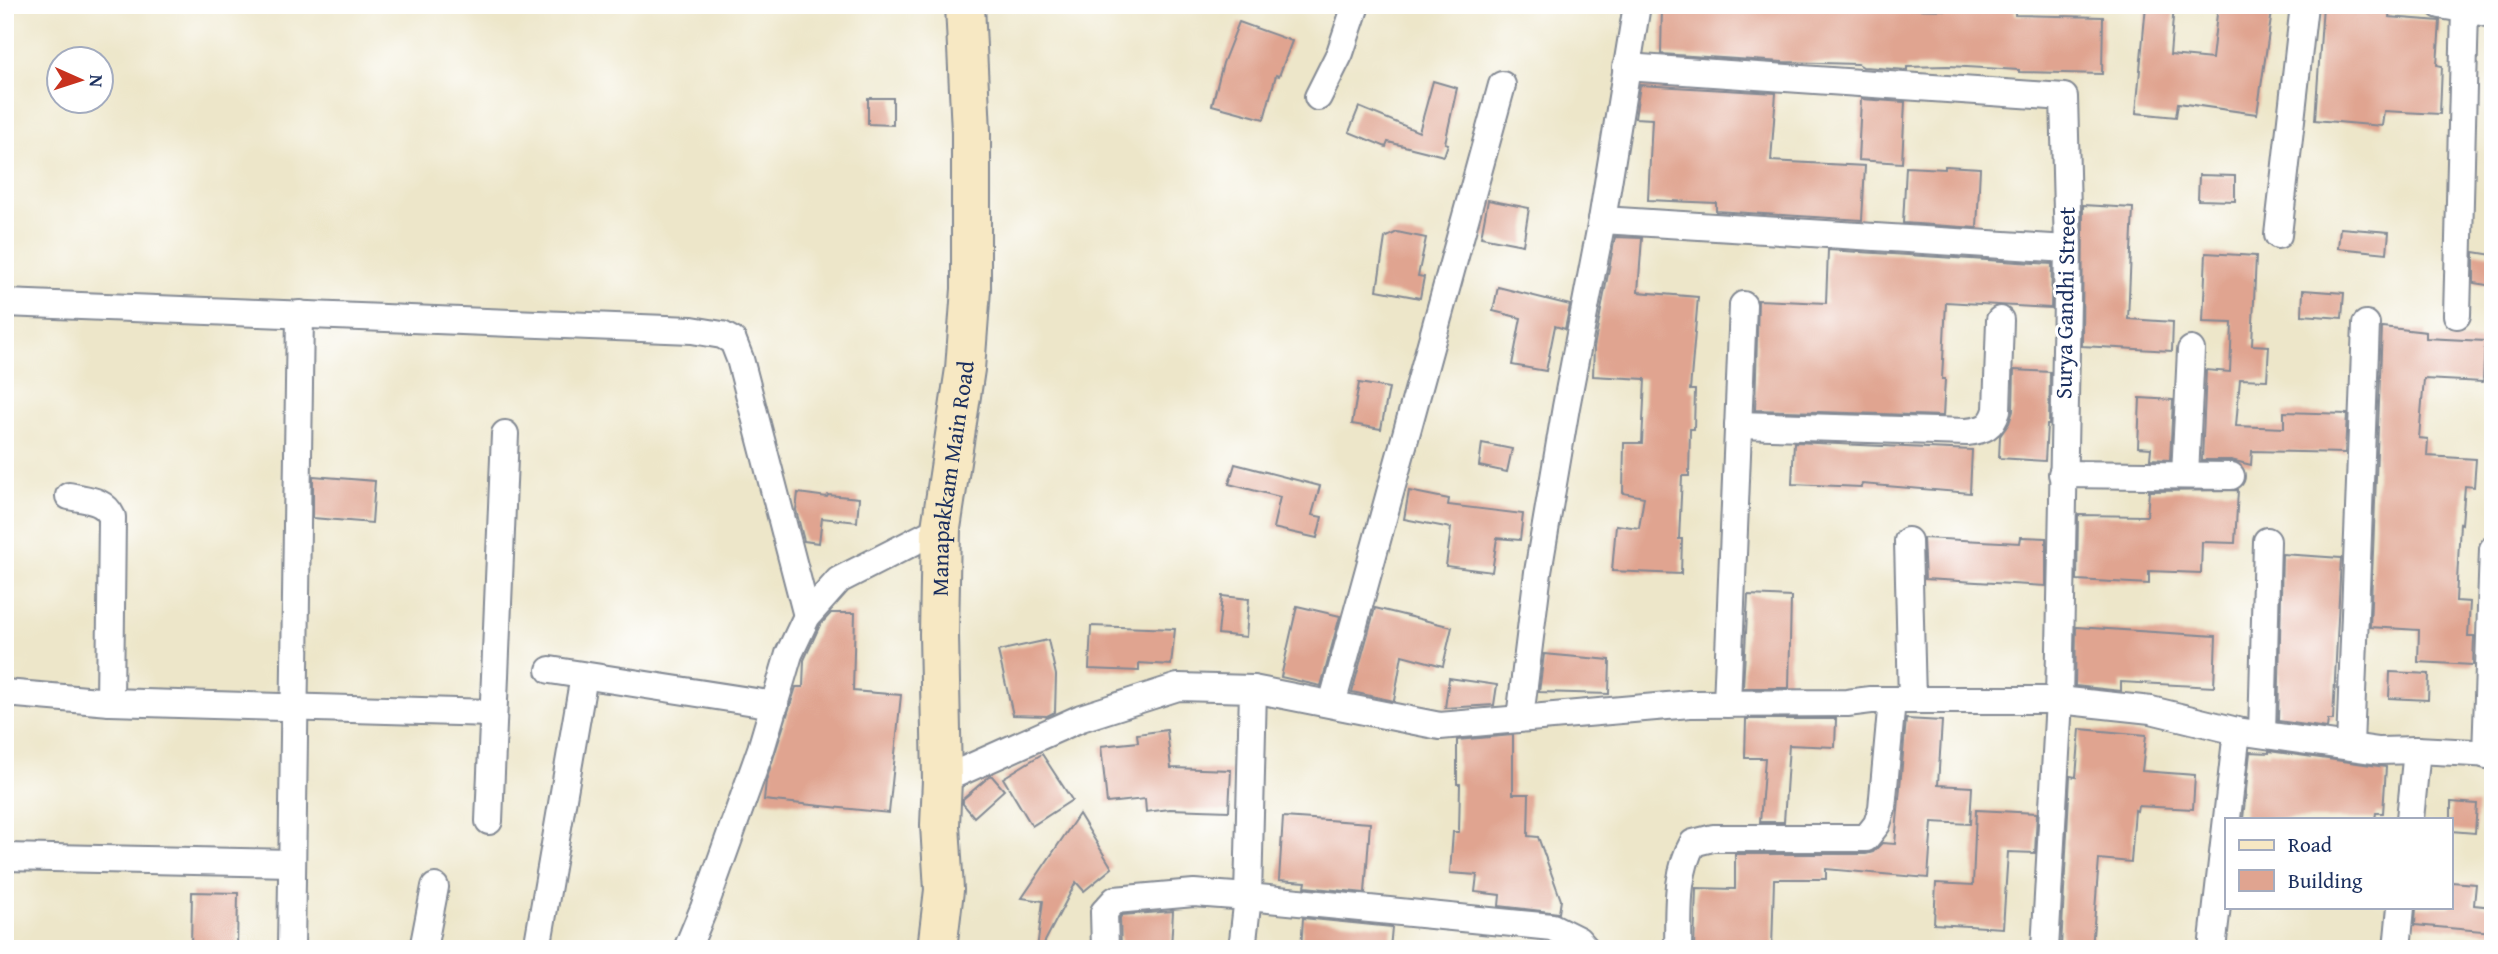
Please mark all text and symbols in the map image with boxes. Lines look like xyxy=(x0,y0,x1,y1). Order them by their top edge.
north arrow xyxy=(46,46,116,116)
text: N xyxy=(83,74,111,88)
street label: Surya Gandhi Street xyxy=(2046,206,2083,399)
street label: Manapakkam Main Road xyxy=(923,359,982,597)
legend xyxy=(2225,818,2452,908)
text: Road xyxy=(2288,829,2333,860)
text: Building xyxy=(2288,865,2363,896)

